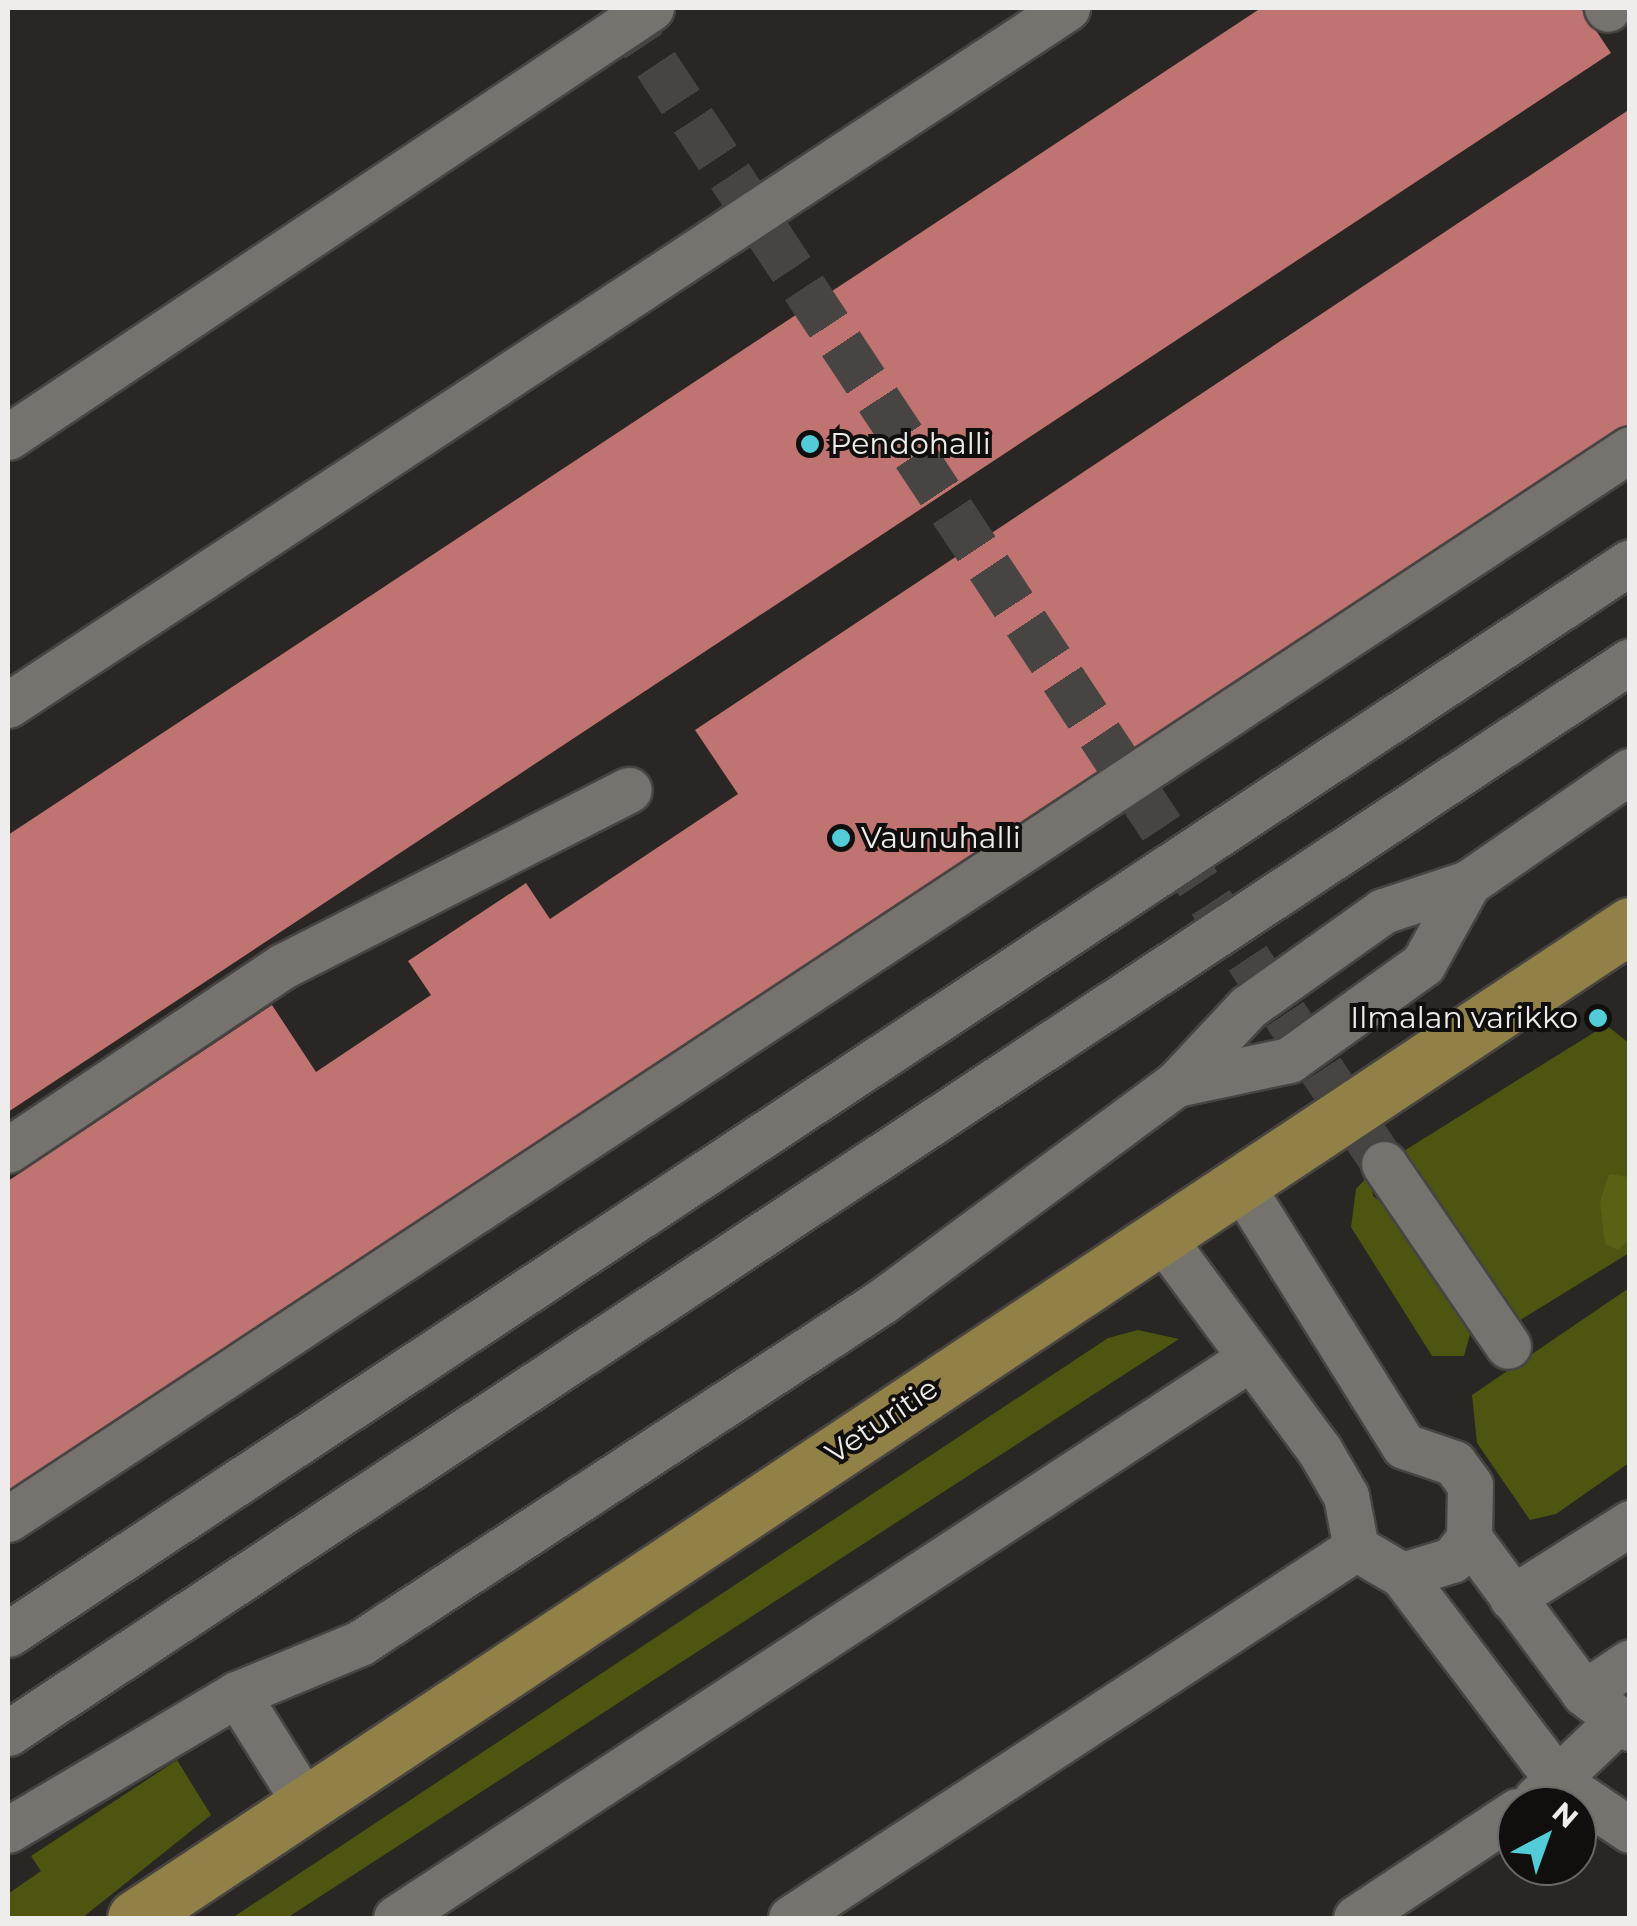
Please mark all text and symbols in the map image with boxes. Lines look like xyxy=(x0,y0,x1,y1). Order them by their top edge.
place label: Pendohalli xyxy=(830,426,991,462)
marker: Pendohalli xyxy=(799,433,821,455)
place label: Vaunuhalli xyxy=(861,820,1021,856)
marker: Vaunuhalli xyxy=(830,827,852,849)
place label: Ilmalan varikko xyxy=(1350,1000,1578,1036)
marker: Ilmalan varikko xyxy=(1587,1007,1609,1029)
street label: Veturitie xyxy=(819,1370,945,1472)
north arrow xyxy=(1497,1786,1597,1886)
text: N xyxy=(1546,1795,1585,1835)

